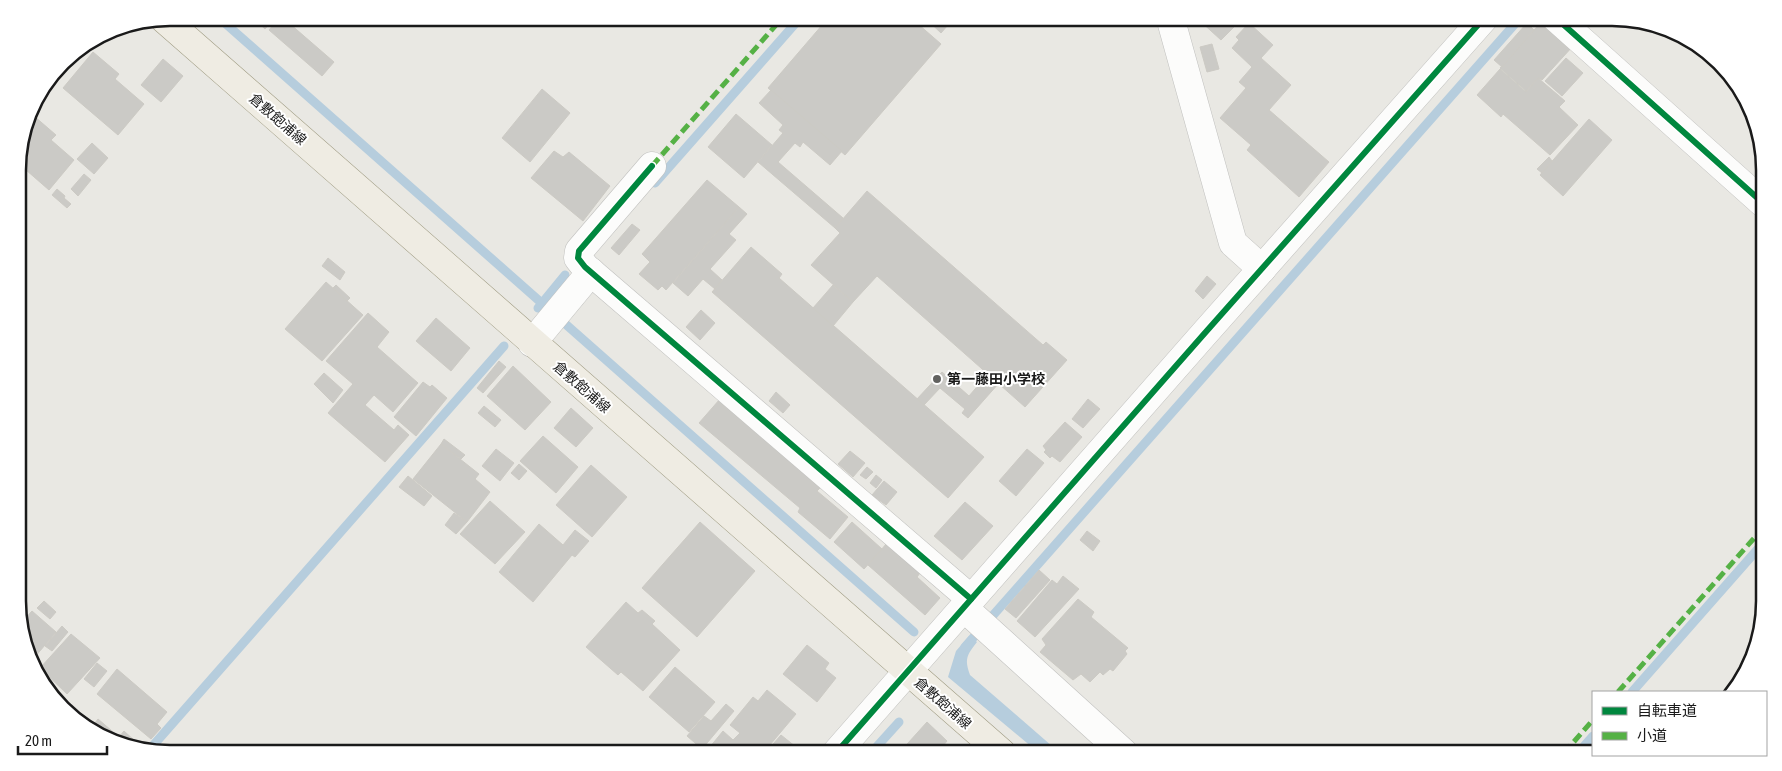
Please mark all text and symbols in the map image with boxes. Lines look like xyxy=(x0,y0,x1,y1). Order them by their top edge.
street label: 倉敷飽浦線 xyxy=(246,90,310,148)
street label: 倉敷飽浦線 xyxy=(550,358,614,416)
place label: 第一藤田小学校 xyxy=(947,371,1045,387)
marker: 第一藤田小学校 xyxy=(931,373,943,385)
street label: 倉敷飽浦線 xyxy=(911,674,975,732)
legend xyxy=(1592,691,1767,756)
text: 自転車道 xyxy=(1637,702,1697,719)
scale bar xyxy=(18,724,106,756)
text: 小道 xyxy=(1637,727,1667,744)
text: 20 m xyxy=(25,732,52,749)

